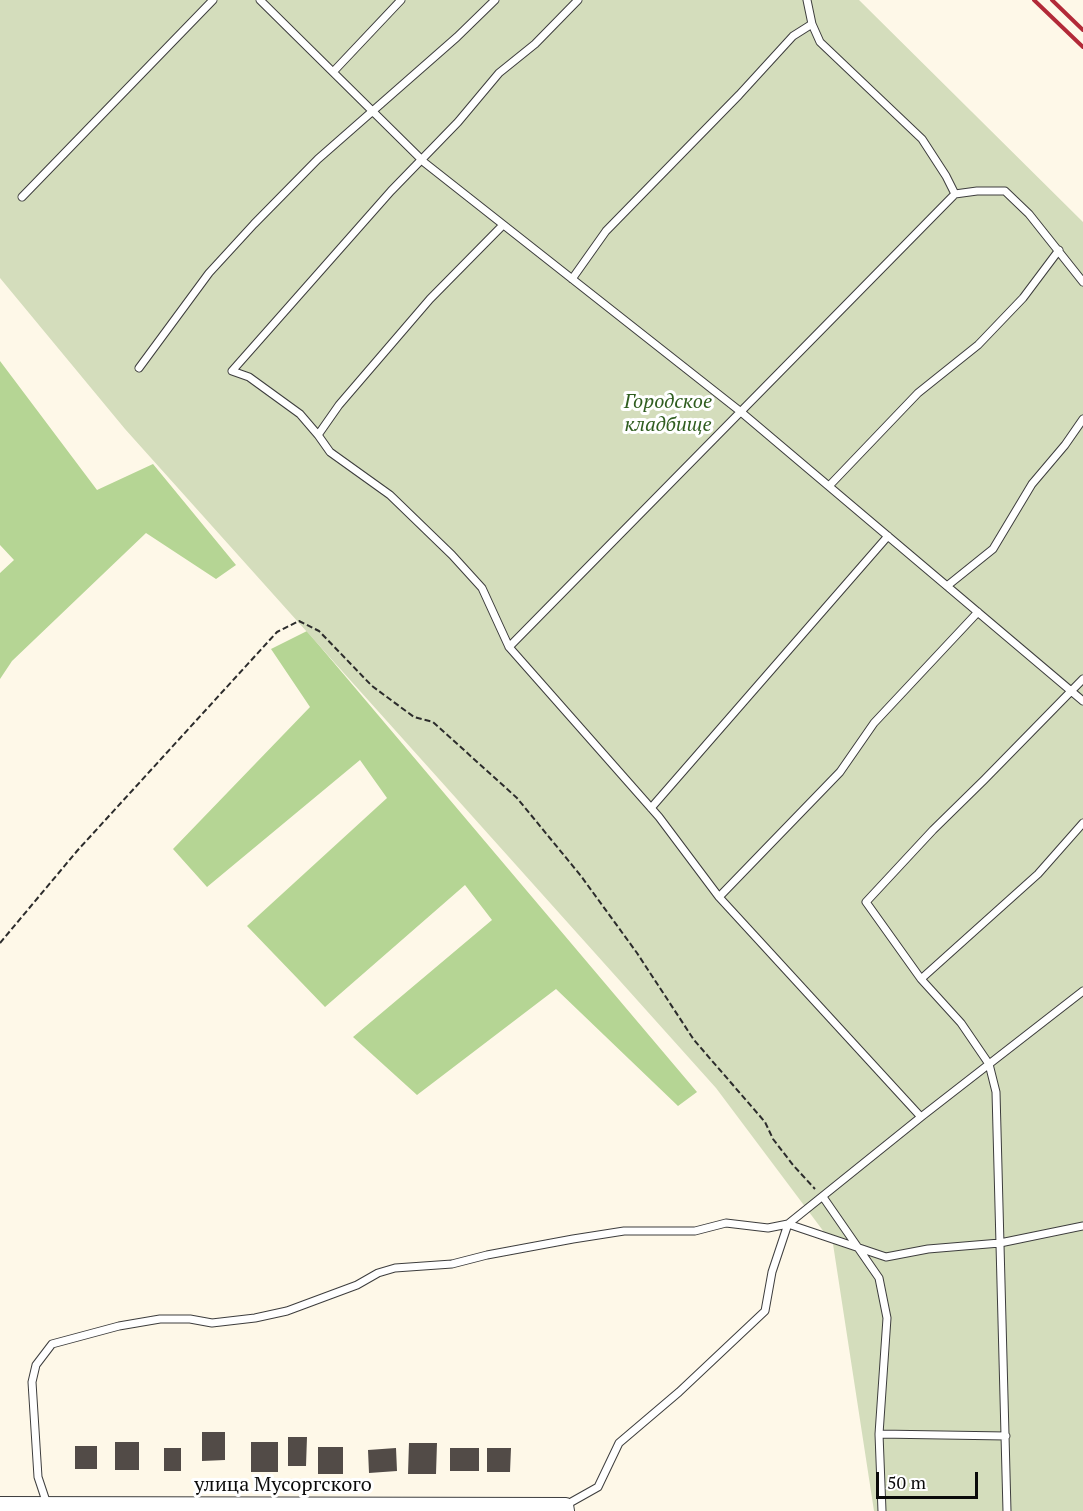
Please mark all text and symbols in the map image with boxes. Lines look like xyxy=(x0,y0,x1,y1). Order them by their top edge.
park label: Городское кладбище xyxy=(624,390,712,437)
scale bar xyxy=(879,1460,981,1498)
text: 50 m xyxy=(887,1470,926,1494)
street label: улица Мусоргского xyxy=(194,1473,372,1497)

